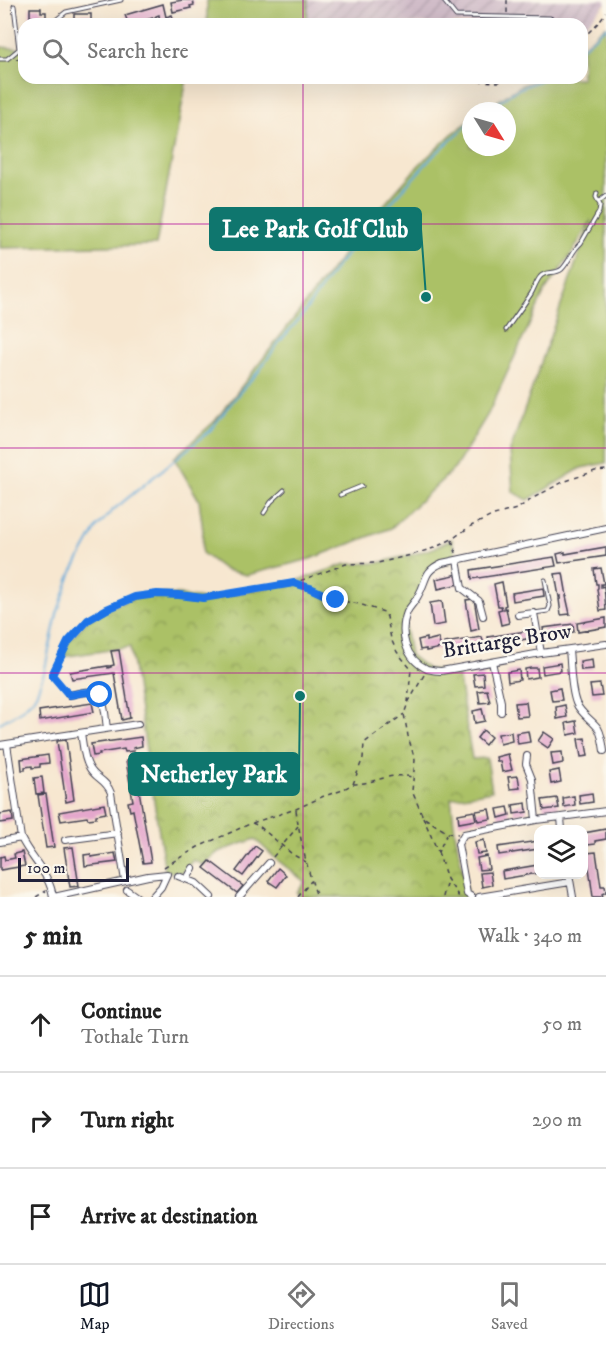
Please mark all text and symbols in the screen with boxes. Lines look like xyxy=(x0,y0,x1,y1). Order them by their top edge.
search box xyxy=(18,18,588,84)
icon: search xyxy=(39,35,72,68)
text: Search here xyxy=(87,38,189,65)
north arrow xyxy=(462,102,516,156)
callout: Lee Park Golf Club xyxy=(210,208,421,250)
text: Lee Park Golf Club xyxy=(222,215,408,245)
route end xyxy=(322,586,348,612)
street label: Brittarge Brow xyxy=(440,617,574,665)
route start xyxy=(86,681,112,707)
callout: Netherley Park xyxy=(129,753,299,795)
text: Netherley Park xyxy=(141,760,288,790)
map controls xyxy=(534,825,588,879)
button: layers xyxy=(534,825,588,879)
scale bar xyxy=(18,855,129,882)
text: 100 m xyxy=(27,858,66,878)
text: 5 min xyxy=(24,920,82,953)
text: Walk · 340 m xyxy=(478,924,582,949)
text: Continue xyxy=(81,998,162,1025)
icon: ahead xyxy=(24,1008,57,1041)
text: 50 m xyxy=(542,1012,582,1037)
text: Tothale Turn xyxy=(81,1025,189,1050)
icon: right xyxy=(24,1104,57,1137)
text: Turn right xyxy=(81,1107,174,1134)
text: 290 m xyxy=(532,1108,582,1133)
icon: arrive xyxy=(24,1200,57,1233)
text: Arrive at destination xyxy=(81,1203,258,1230)
tab: Map xyxy=(78,1278,111,1334)
tab: Directions xyxy=(268,1278,334,1334)
tab: Saved xyxy=(491,1278,528,1334)

